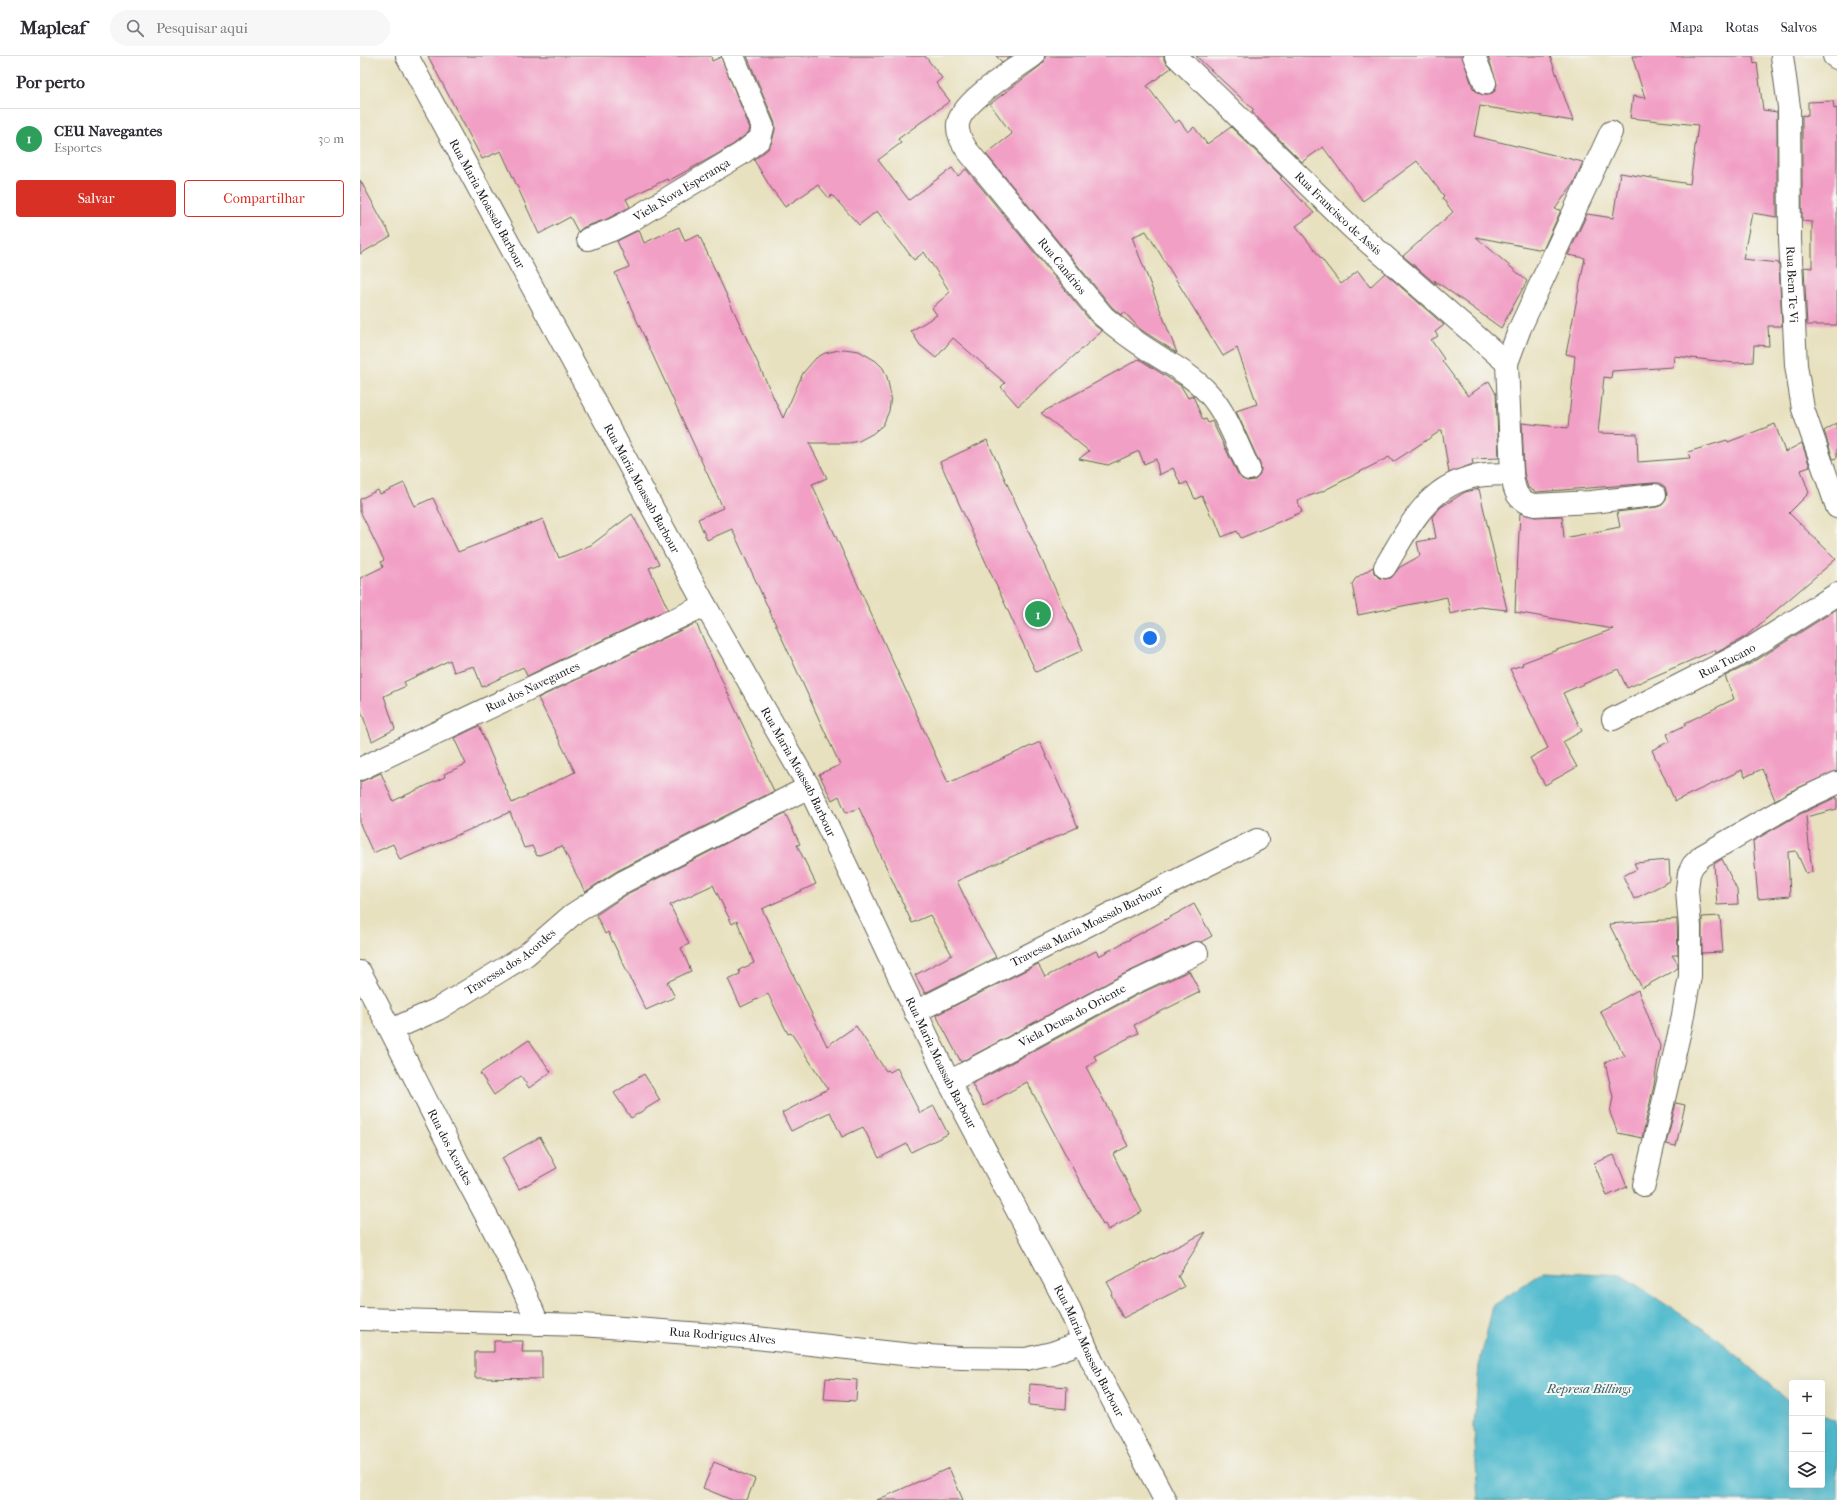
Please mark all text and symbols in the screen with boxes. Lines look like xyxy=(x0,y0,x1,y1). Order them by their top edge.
search box xyxy=(110,10,390,46)
text: Mapleaf xyxy=(20,17,86,39)
icon: search xyxy=(124,17,146,39)
text: Pesquisar aqui xyxy=(156,19,248,37)
text: Mapa xyxy=(1670,19,1703,36)
text: Rotas xyxy=(1725,19,1759,36)
text: Salvos xyxy=(1781,19,1817,36)
text: Por perto xyxy=(16,72,85,92)
text: CEU Navegantes xyxy=(54,122,162,140)
text: 1 xyxy=(27,131,31,146)
text: 30 m xyxy=(318,131,344,146)
street label: Rua Maria Moassab Barbour xyxy=(446,136,528,272)
text: Esportes xyxy=(54,140,102,155)
street label: Viela Nova Esperança xyxy=(630,155,733,225)
street label: Rua Francisco de Assis xyxy=(1292,169,1385,258)
button: Salvar xyxy=(16,180,176,217)
button: Compartilhar xyxy=(184,180,344,217)
street label: Rua Canários xyxy=(1035,235,1090,298)
street label: Rua Bem Te Vi xyxy=(1783,246,1801,324)
street label: Rua Maria Moassab Barbour xyxy=(601,421,683,556)
pin: 1 xyxy=(1025,599,1051,629)
your location xyxy=(1140,628,1160,648)
street label: Rua Tucano xyxy=(1696,640,1758,681)
street label: Rua dos Navegantes xyxy=(483,658,582,715)
street label: Rua Maria Moassab Barbour xyxy=(758,705,839,840)
street label: Travessa Maria Moassab Barbour xyxy=(1008,881,1166,970)
street label: Travessa dos Acordes xyxy=(462,925,559,998)
street label: Viela Deusa do Oriente xyxy=(1015,981,1128,1051)
street label: Rua Maria Moassab Barbour xyxy=(903,995,980,1132)
street label: Rua dos Acordes xyxy=(425,1106,476,1188)
street label: Rua Maria Moassab Barbour xyxy=(1051,1282,1128,1420)
street label: Rua Rodrigues Alves xyxy=(669,1325,777,1347)
map controls xyxy=(1789,1380,1825,1488)
button: + xyxy=(1789,1380,1825,1416)
water label: Represa Billings xyxy=(1546,1381,1632,1396)
button: − xyxy=(1789,1416,1825,1452)
button: layers xyxy=(1789,1452,1825,1488)

